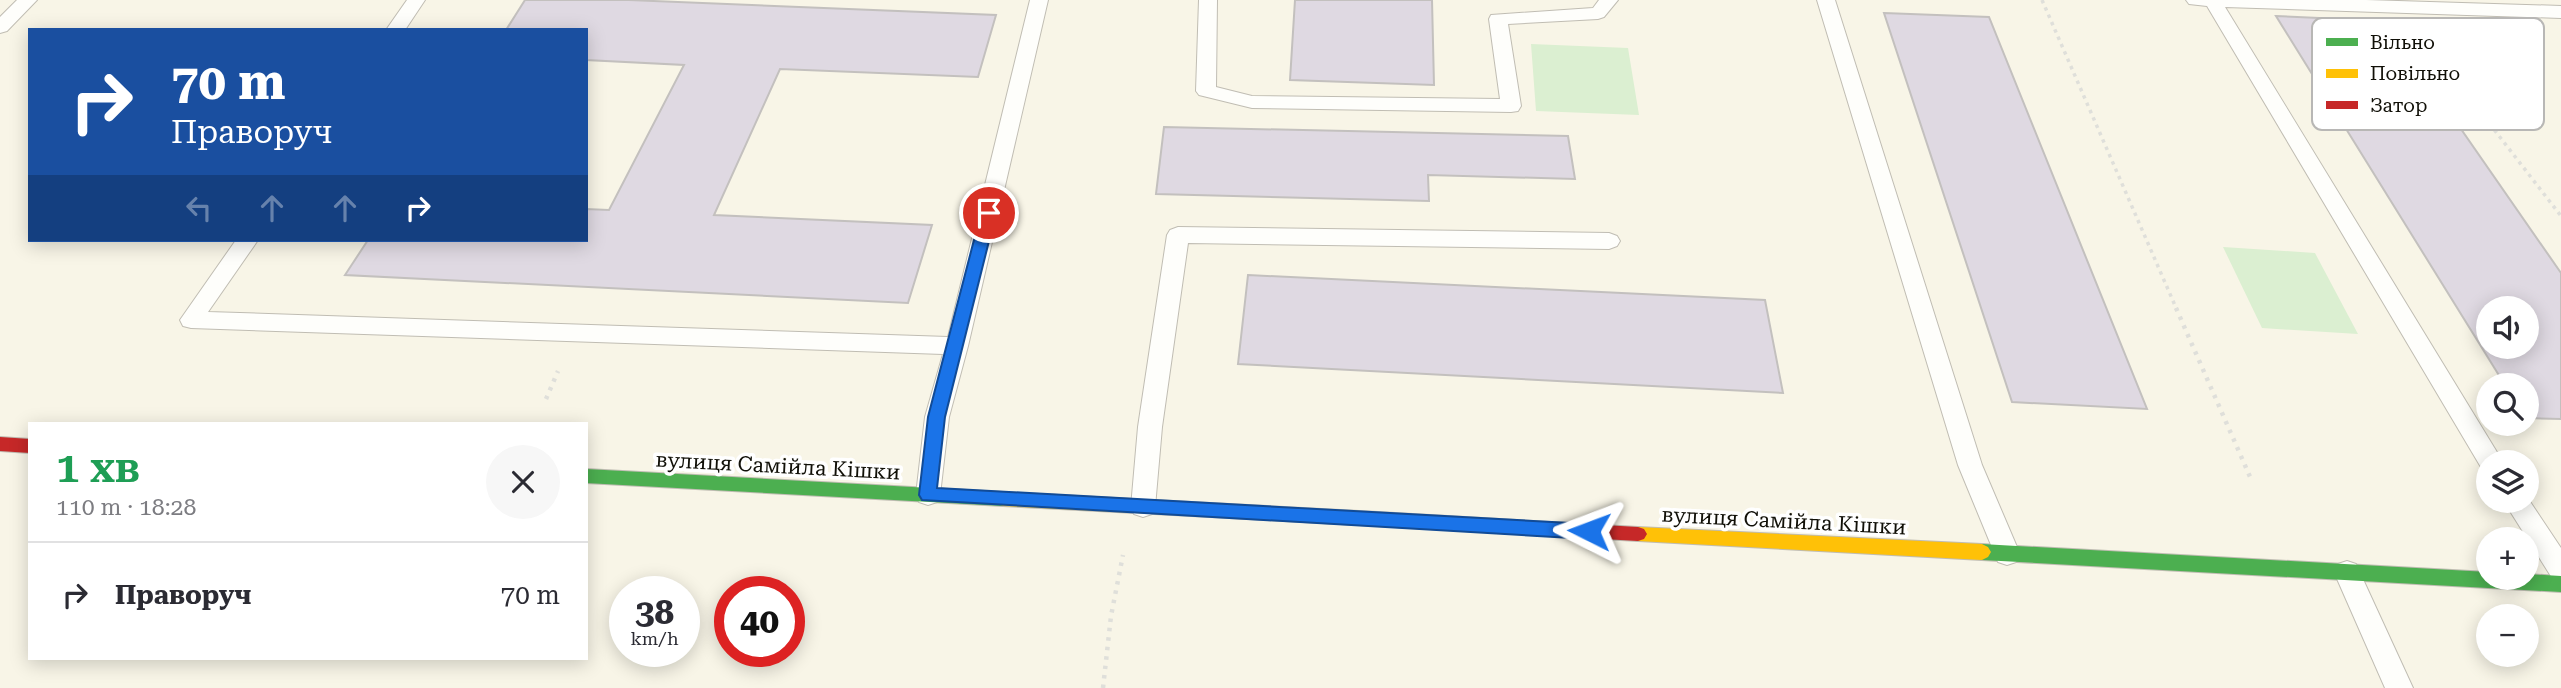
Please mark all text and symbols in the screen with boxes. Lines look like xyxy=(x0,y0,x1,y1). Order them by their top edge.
legend xyxy=(2312,18,2544,130)
text: Вільно xyxy=(2370,31,2435,54)
text: 70 m xyxy=(171,54,286,111)
icon: right xyxy=(56,56,147,147)
text: Повільно xyxy=(2370,62,2460,85)
text: Затор xyxy=(2370,94,2427,117)
text: Праворуч xyxy=(171,113,332,151)
pin xyxy=(959,183,1019,243)
icon: left xyxy=(180,189,218,227)
icon: ahead xyxy=(253,189,291,227)
icon: ahead xyxy=(326,189,364,227)
icon: right xyxy=(399,189,437,227)
icon: arrive xyxy=(970,194,1008,232)
map controls xyxy=(2476,296,2539,667)
button: sound xyxy=(2476,296,2539,359)
button: search xyxy=(2476,373,2539,436)
text: 1 хв xyxy=(56,443,140,492)
button: close xyxy=(486,445,560,519)
street label: вулиця Самійла Кішки xyxy=(655,448,901,484)
button: layers xyxy=(2476,450,2539,513)
text: 110 m · 18:28 xyxy=(56,494,196,521)
position arrow xyxy=(1552,494,1626,568)
street label: вулиця Самійла Кішки xyxy=(1661,503,1907,539)
button: + xyxy=(2476,527,2539,590)
icon: right xyxy=(56,576,94,614)
speed limit sign: 40 xyxy=(714,576,805,667)
text: Праворуч xyxy=(115,580,251,610)
text: 70 m xyxy=(501,580,560,610)
text: 38 xyxy=(635,592,674,633)
button: − xyxy=(2476,604,2539,667)
text: km/h xyxy=(630,628,679,649)

